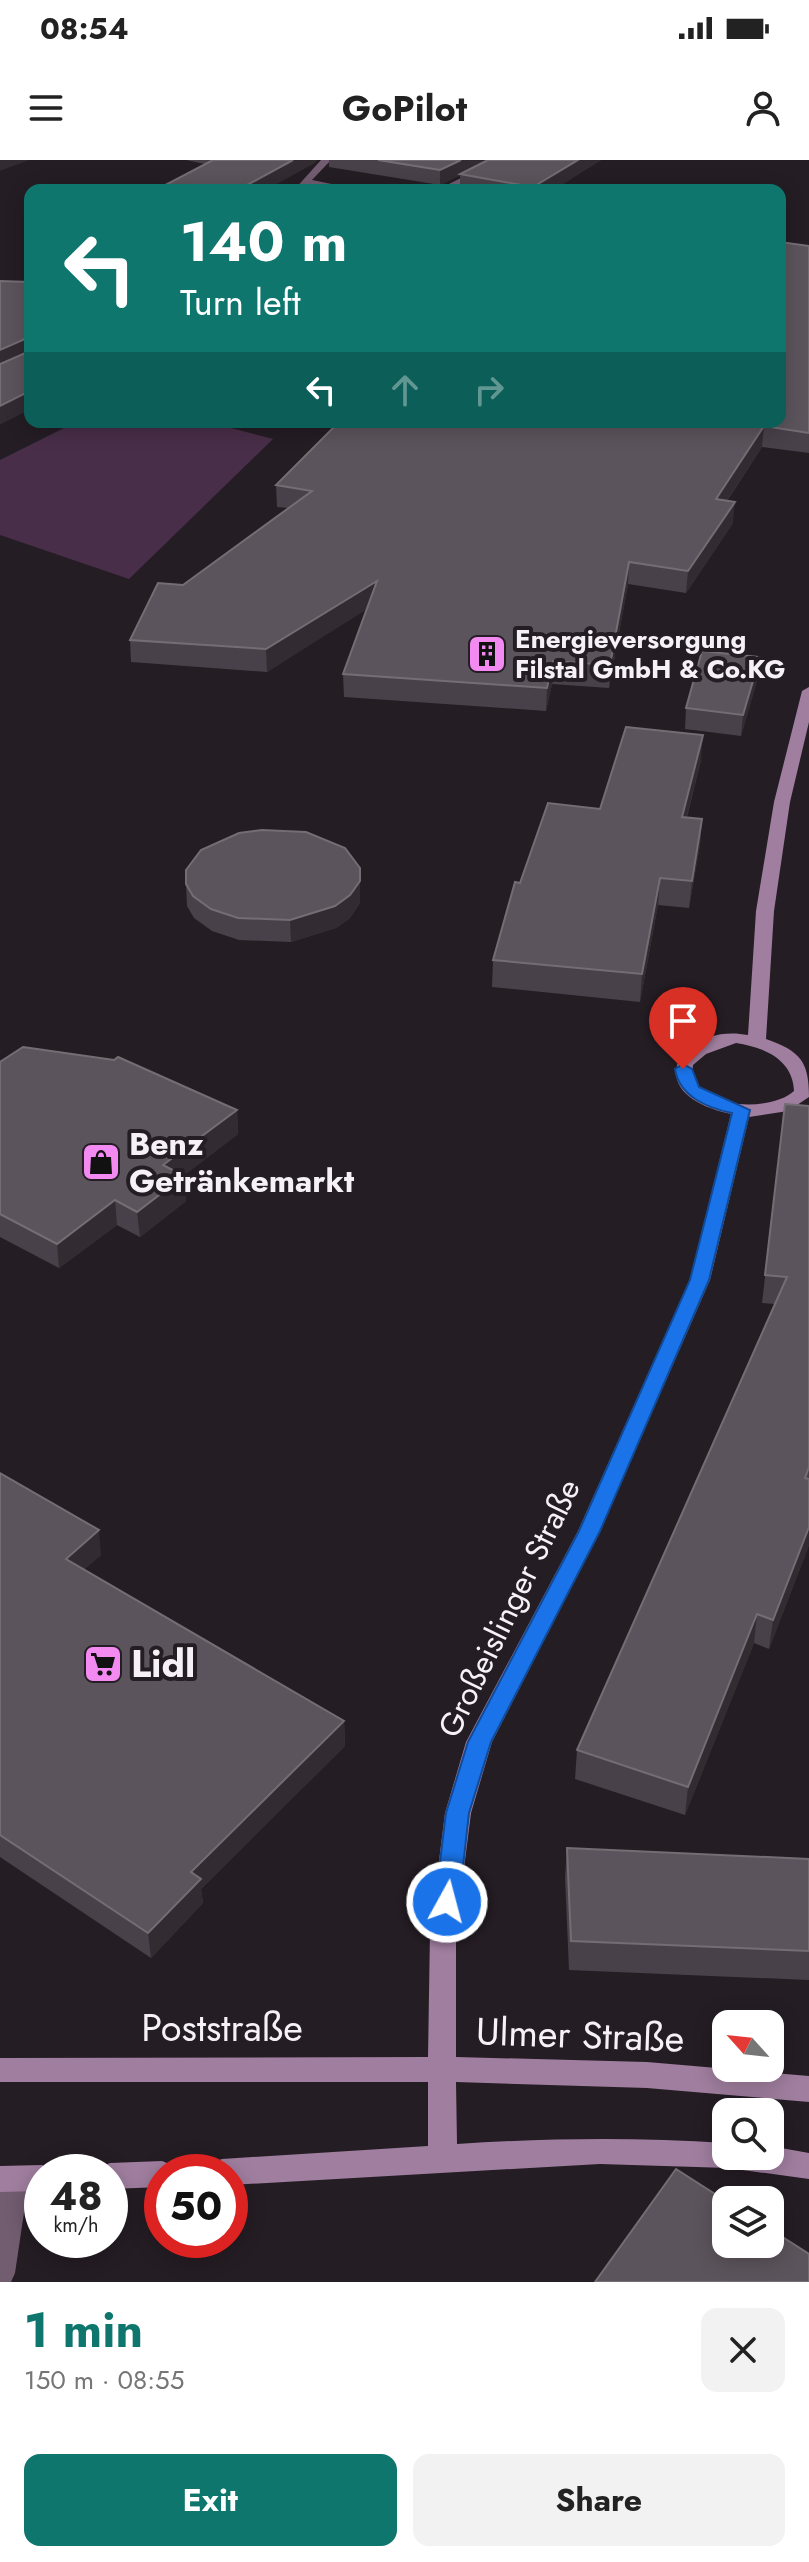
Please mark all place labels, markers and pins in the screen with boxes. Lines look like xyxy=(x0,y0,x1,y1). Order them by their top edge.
place label: Energieversorgung Filstal GmbH & Co.KG xyxy=(515,620,785,688)
building icon: Energieversorgung Filstal GmbH & Co.KG xyxy=(466,633,508,675)
pin xyxy=(649,987,717,1069)
place label: Benz Getränkemarkt xyxy=(129,1121,355,1204)
shop icon: Benz Getränkemarkt xyxy=(80,1141,122,1183)
place label: Lidl xyxy=(131,1636,195,1691)
supermarket icon: Lidl xyxy=(82,1643,124,1685)

